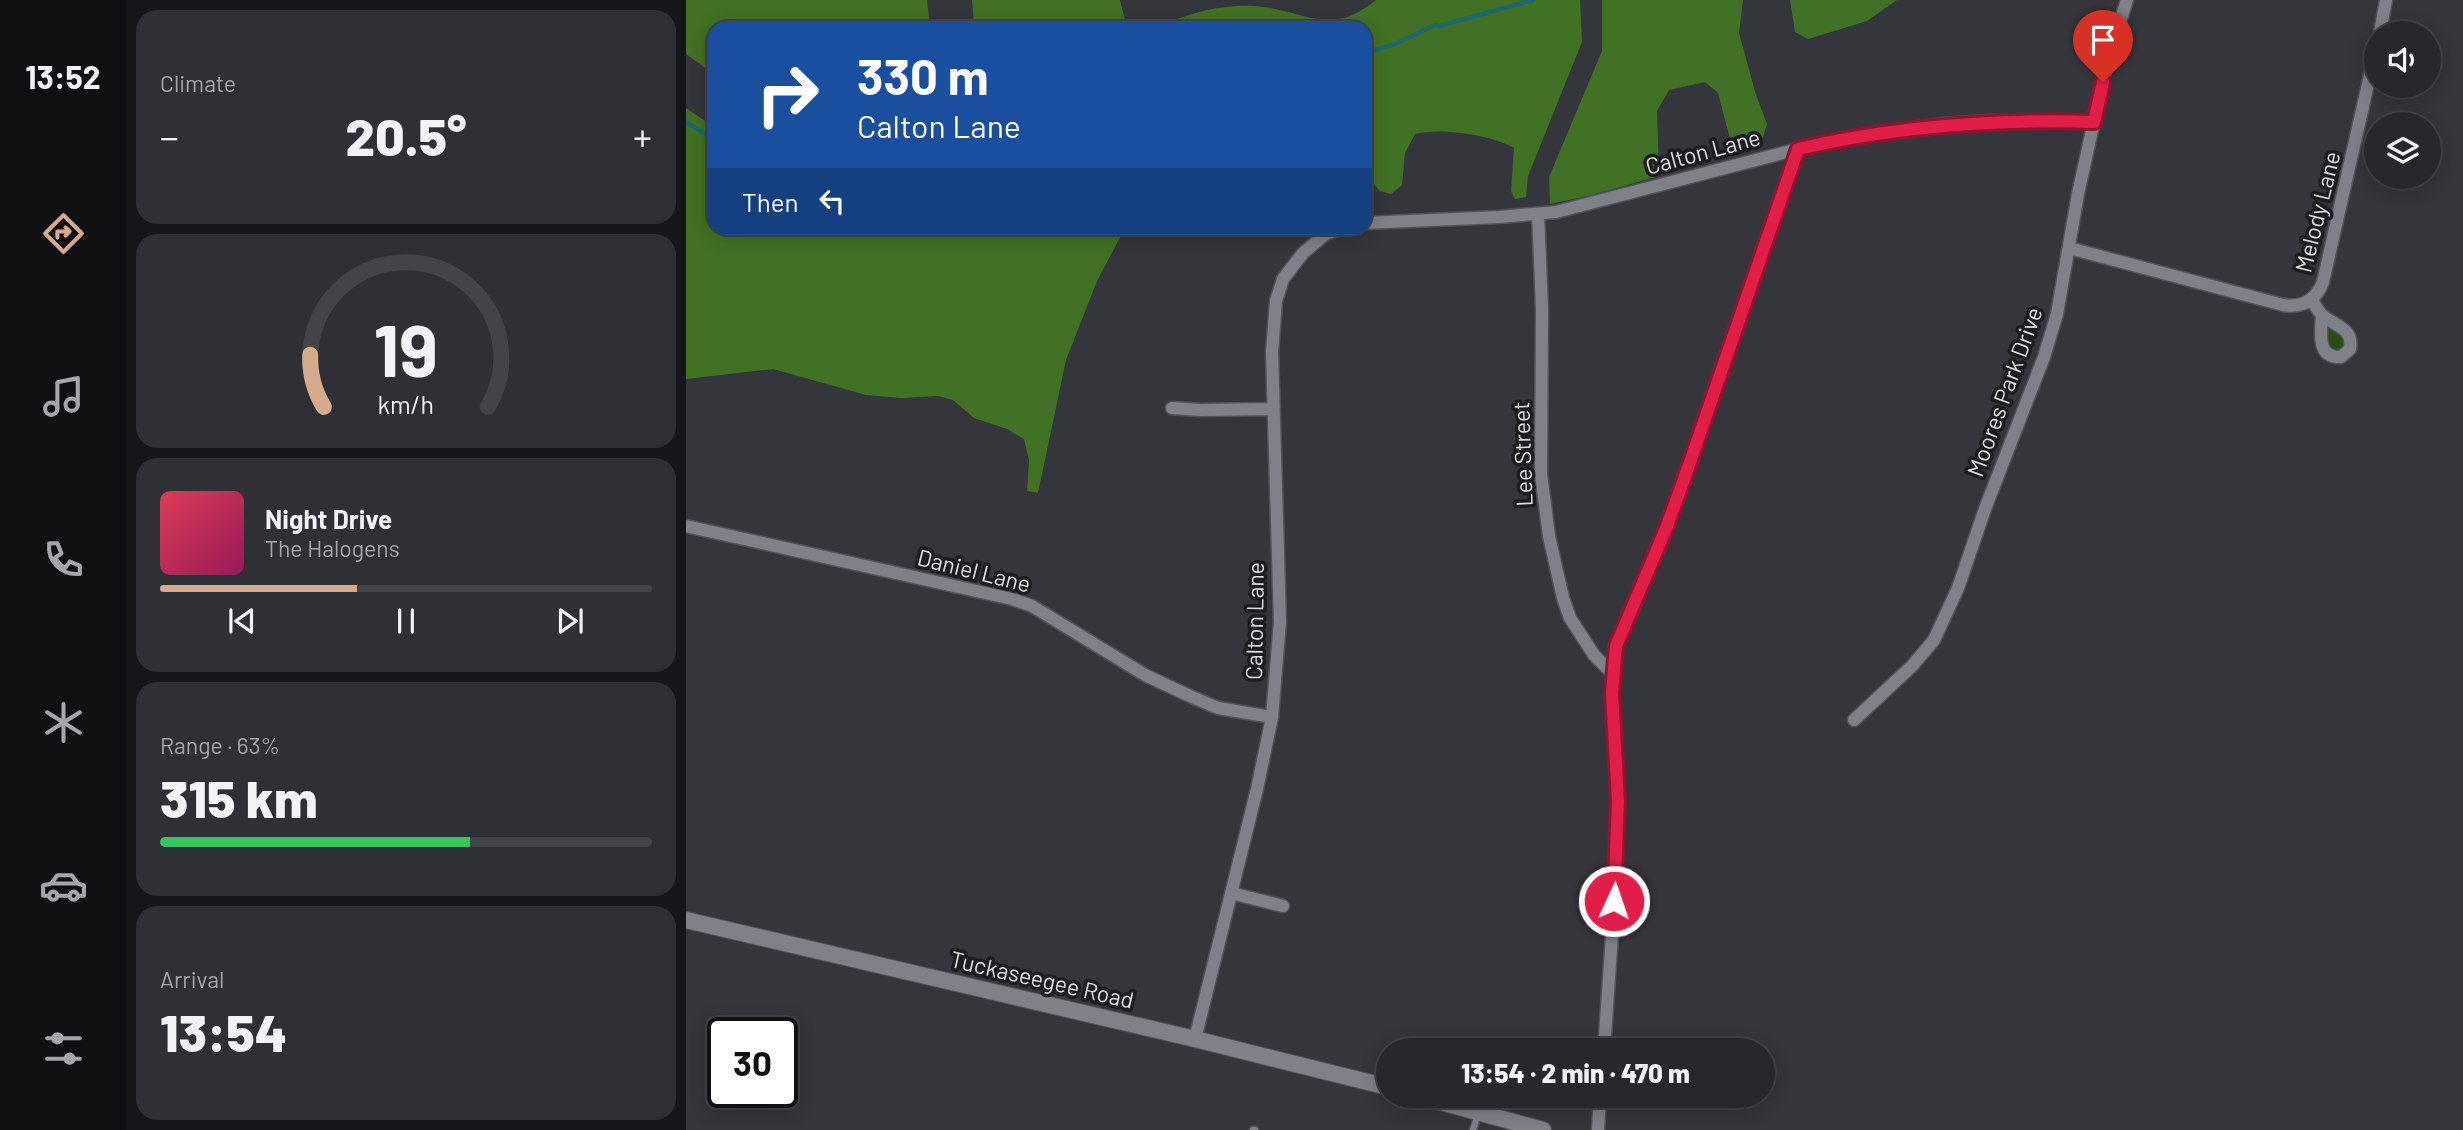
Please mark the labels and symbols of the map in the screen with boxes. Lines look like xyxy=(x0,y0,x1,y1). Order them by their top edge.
pin xyxy=(2073,10,2133,82)
street label: Calton Lane xyxy=(1642,122,1763,180)
street label: Melody Lane xyxy=(2288,148,2346,275)
street label: Moores Park Drive xyxy=(1960,303,2048,480)
street label: Lee Street xyxy=(1506,401,1538,507)
street label: Daniel Lane xyxy=(915,542,1034,598)
street label: Calton Lane xyxy=(1239,562,1269,680)
position arrow xyxy=(1577,864,1651,938)
street label: Tuckaseegee Road xyxy=(948,944,1137,1014)
speed limit sign: 30 xyxy=(707,1017,798,1108)

